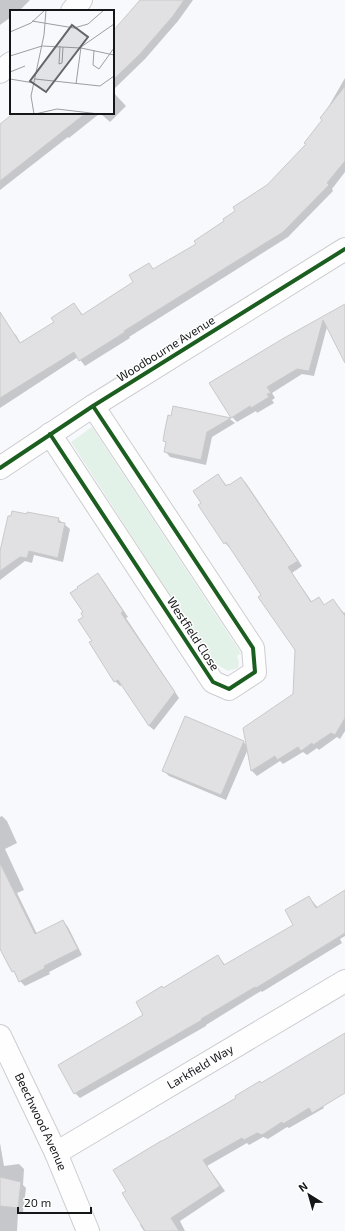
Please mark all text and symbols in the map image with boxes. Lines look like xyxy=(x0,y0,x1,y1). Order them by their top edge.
inset map xyxy=(10,10,114,114)
street label: Woodbourne Avenue xyxy=(114,312,217,384)
street label: Westfield Close xyxy=(165,594,223,673)
street label: Larkfield Way xyxy=(164,1041,236,1091)
street label: Beechwood Avenue xyxy=(13,1070,70,1172)
north arrow xyxy=(289,1175,329,1215)
text: N xyxy=(296,1179,310,1194)
scale bar xyxy=(18,1189,91,1215)
text: 20 m xyxy=(24,1195,51,1209)

